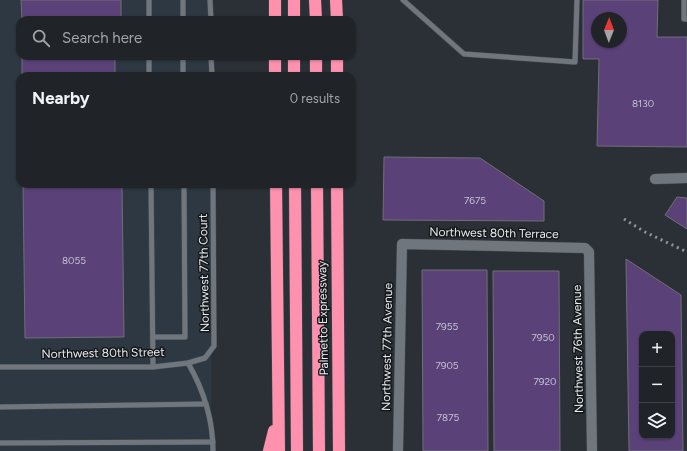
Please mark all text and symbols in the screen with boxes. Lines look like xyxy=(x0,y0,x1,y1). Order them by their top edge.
north arrow xyxy=(591,12,627,48)
search box xyxy=(16,16,356,60)
icon: search xyxy=(30,27,52,49)
text: Search here xyxy=(62,29,142,47)
text: Nearby xyxy=(32,88,90,108)
text: 0 results xyxy=(290,91,340,106)
house number: 8130 xyxy=(632,97,654,110)
house number: 7675 xyxy=(464,194,486,207)
street label: Northwest 77th Court xyxy=(196,213,212,332)
street label: Northwest 80th Terrace xyxy=(429,225,559,241)
house number: 8055 xyxy=(62,254,86,267)
street label: Palmetto Expressway xyxy=(315,260,331,375)
street label: Northwest 77th Avenue xyxy=(379,282,395,411)
street label: Northwest 76th Avenue xyxy=(570,284,586,413)
house number: 7955 xyxy=(436,320,459,333)
house number: 7950 xyxy=(531,331,555,344)
map controls xyxy=(639,331,675,439)
button: + xyxy=(639,331,675,367)
street label: Northwest 80th Street xyxy=(41,345,165,361)
house number: 7905 xyxy=(435,359,459,372)
button: − xyxy=(639,367,675,403)
house number: 7920 xyxy=(533,375,557,388)
button: layers xyxy=(639,403,675,439)
house number: 7875 xyxy=(437,411,460,424)

